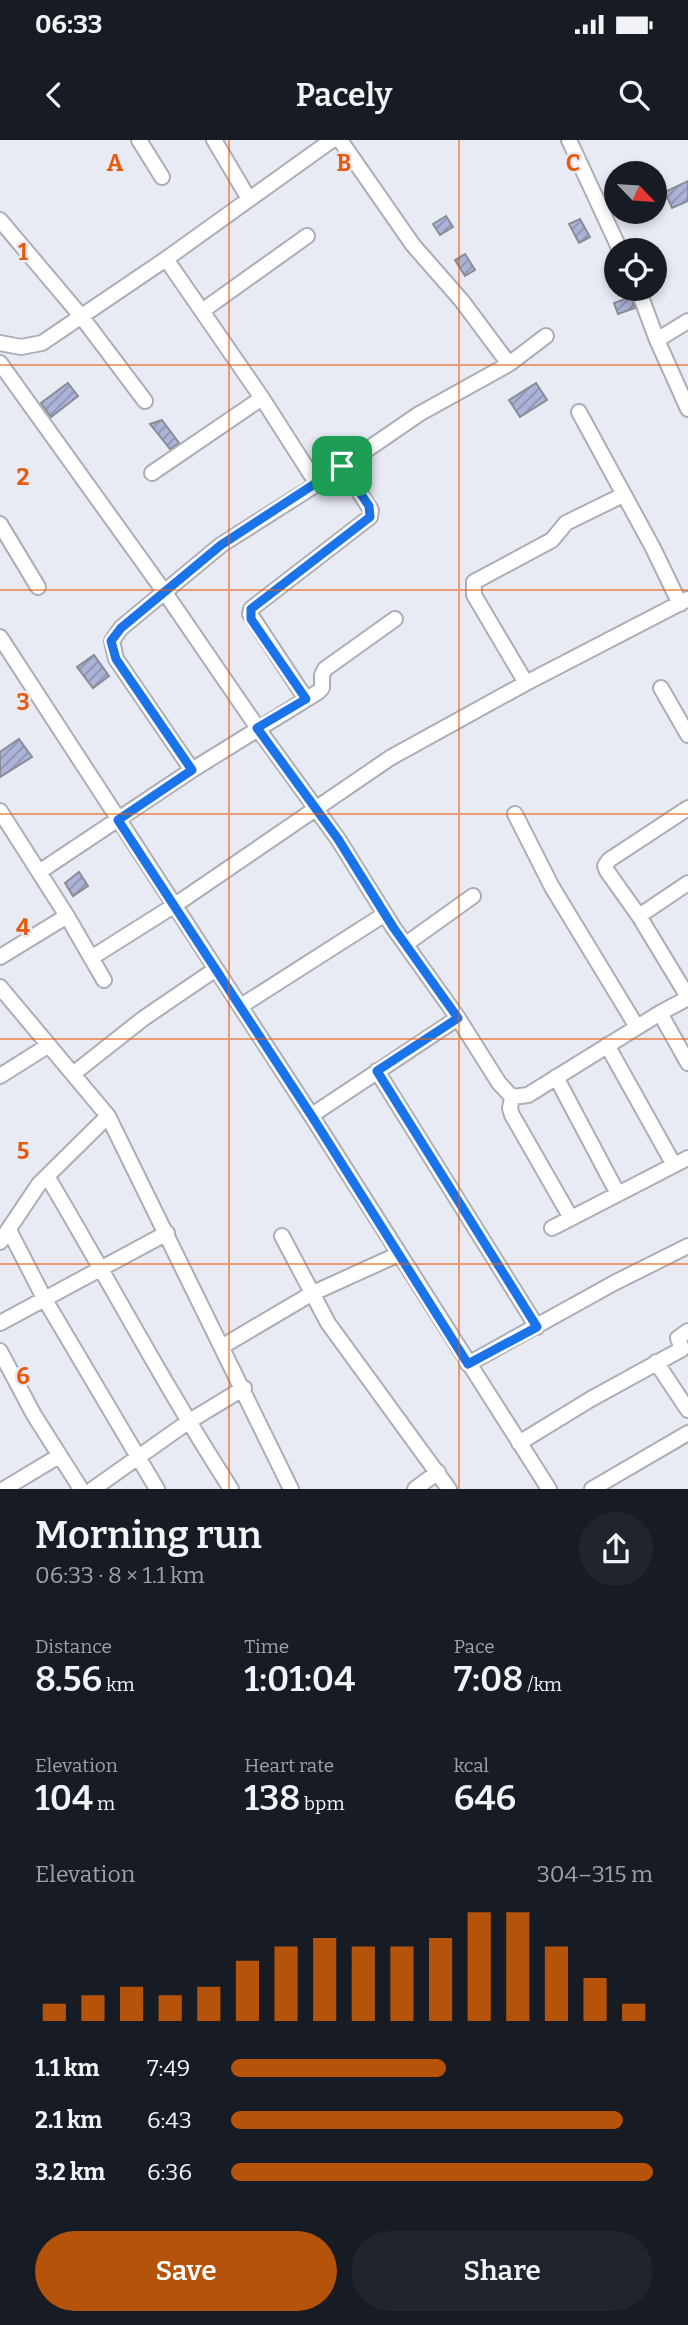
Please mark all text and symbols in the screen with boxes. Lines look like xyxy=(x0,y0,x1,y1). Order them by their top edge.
text: 06:33 xyxy=(35,9,102,40)
icon: back xyxy=(35,76,73,114)
text: Pacely xyxy=(296,76,392,114)
icon: search xyxy=(615,76,653,114)
text: A xyxy=(107,149,124,177)
text: B xyxy=(337,149,351,177)
text: C xyxy=(566,149,580,177)
north arrow xyxy=(604,161,667,224)
map controls xyxy=(604,161,667,301)
text: 1 xyxy=(18,238,28,266)
button: locate xyxy=(604,238,667,301)
pin xyxy=(312,436,372,496)
icon: arrive xyxy=(323,447,361,485)
text: 2 xyxy=(17,463,30,491)
text: 3 xyxy=(16,688,30,716)
text: 4 xyxy=(16,913,30,941)
text: 5 xyxy=(17,1137,29,1165)
text: 6 xyxy=(16,1362,30,1390)
text: Morning run xyxy=(35,1512,262,1558)
button: share xyxy=(579,1512,653,1586)
text: 06:33 · 8 × 1.1 km xyxy=(35,1561,205,1589)
text: Distance xyxy=(35,1635,112,1658)
text: Time xyxy=(244,1635,289,1658)
text: Pace xyxy=(454,1635,495,1658)
text: 8.56 xyxy=(35,1658,102,1700)
text: 1:01:04 xyxy=(244,1658,355,1700)
text: 7:08 xyxy=(454,1658,523,1700)
text: km xyxy=(102,1673,135,1696)
text: /km xyxy=(523,1673,562,1696)
text: Elevation xyxy=(35,1754,118,1777)
text: Heart rate xyxy=(244,1754,334,1777)
text: kcal xyxy=(454,1754,489,1777)
text: 104 xyxy=(35,1777,93,1819)
text: 138 xyxy=(244,1777,300,1819)
text: 646 xyxy=(454,1777,516,1819)
text: m xyxy=(93,1792,115,1815)
text: bpm xyxy=(300,1792,345,1815)
text: Elevation xyxy=(35,1860,135,1888)
text: 304–315 m xyxy=(537,1860,653,1888)
text: 1.1 km xyxy=(35,2054,99,2082)
text: 7:49 xyxy=(147,2054,190,2082)
text: 2.1 km xyxy=(35,2106,102,2134)
text: 6:43 xyxy=(147,2106,192,2134)
text: 3.2 km xyxy=(35,2158,105,2186)
text: 6:36 xyxy=(147,2158,192,2186)
button: Save xyxy=(35,2231,337,2311)
button: Share xyxy=(351,2231,653,2311)

